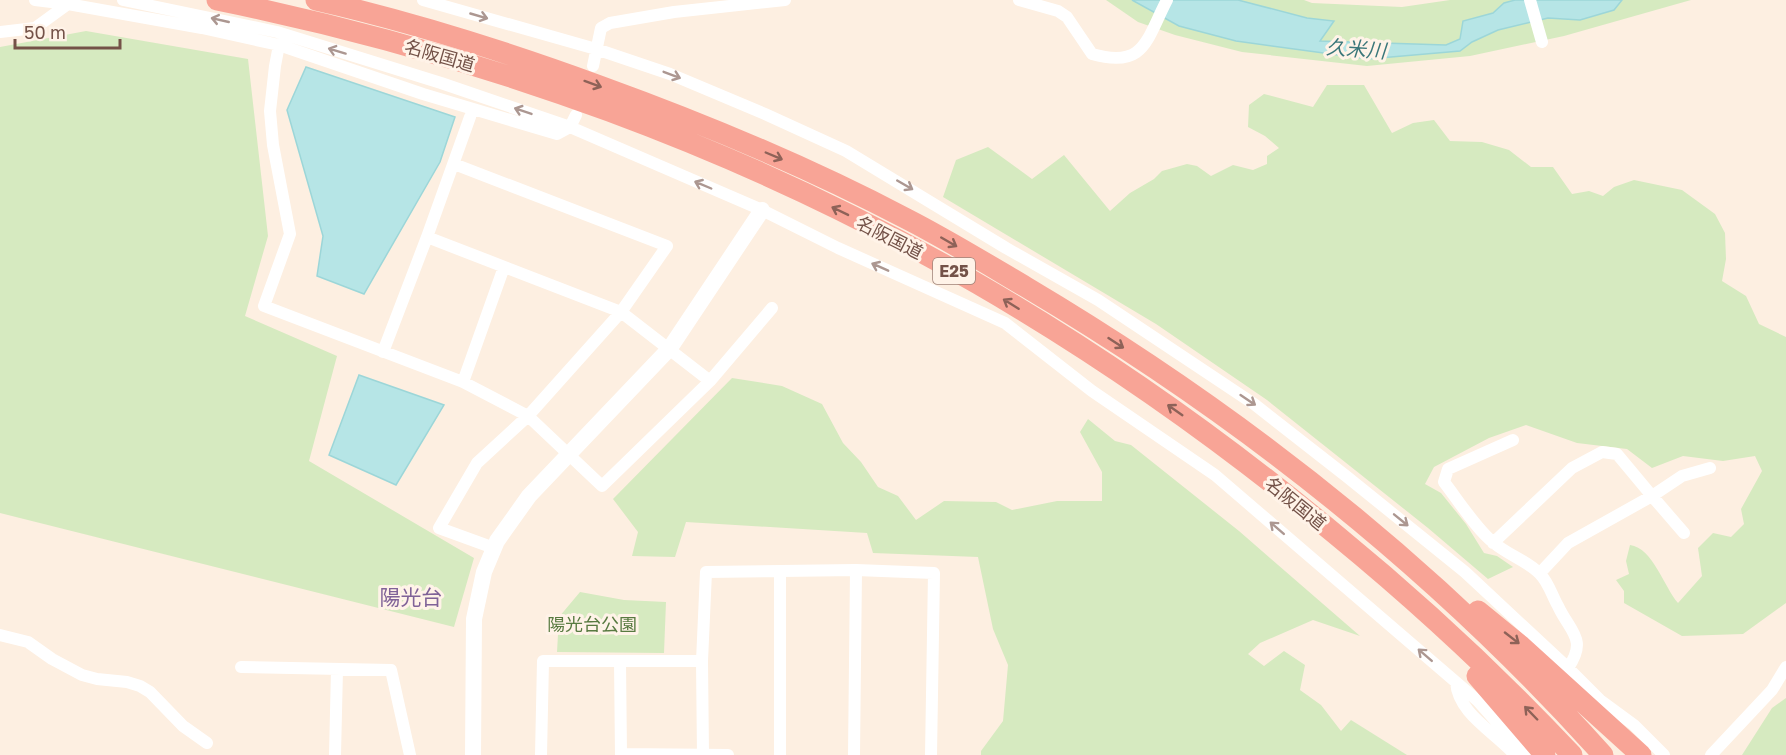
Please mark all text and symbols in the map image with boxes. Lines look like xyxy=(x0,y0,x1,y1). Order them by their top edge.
one-way arrow xyxy=(469,10,488,22)
scale bar xyxy=(15,12,120,50)
one-way arrow xyxy=(211,13,230,25)
text: 50 m xyxy=(24,21,66,43)
water label: 久米川 xyxy=(1325,34,1389,62)
street label: 名阪国道 xyxy=(402,35,478,75)
one-way arrow xyxy=(328,45,347,56)
one-way arrow xyxy=(662,70,680,81)
one-way arrow xyxy=(583,79,602,90)
one-way arrow xyxy=(514,105,533,116)
one-way arrow xyxy=(765,151,783,162)
one-way arrow xyxy=(694,179,713,190)
one-way arrow xyxy=(895,180,913,191)
one-way arrow xyxy=(832,205,850,217)
street label: 名阪国道 xyxy=(853,211,927,263)
one-way arrow xyxy=(940,236,957,248)
road number: E25 xyxy=(933,258,975,284)
one-way arrow xyxy=(871,261,890,272)
one-way arrow xyxy=(1003,298,1020,311)
one-way arrow xyxy=(1107,337,1124,349)
one-way arrow xyxy=(1239,394,1255,406)
one-way arrow xyxy=(1167,404,1184,416)
street label: 名阪国道 xyxy=(1261,472,1331,534)
one-way arrow xyxy=(1393,514,1409,527)
one-way arrow xyxy=(1270,521,1285,535)
district label: 陽光台 xyxy=(380,584,443,610)
park label: 陽光台公園 xyxy=(547,613,637,635)
one-way arrow xyxy=(1503,632,1519,645)
one-way arrow xyxy=(1418,648,1433,662)
one-way arrow xyxy=(1524,705,1539,720)

